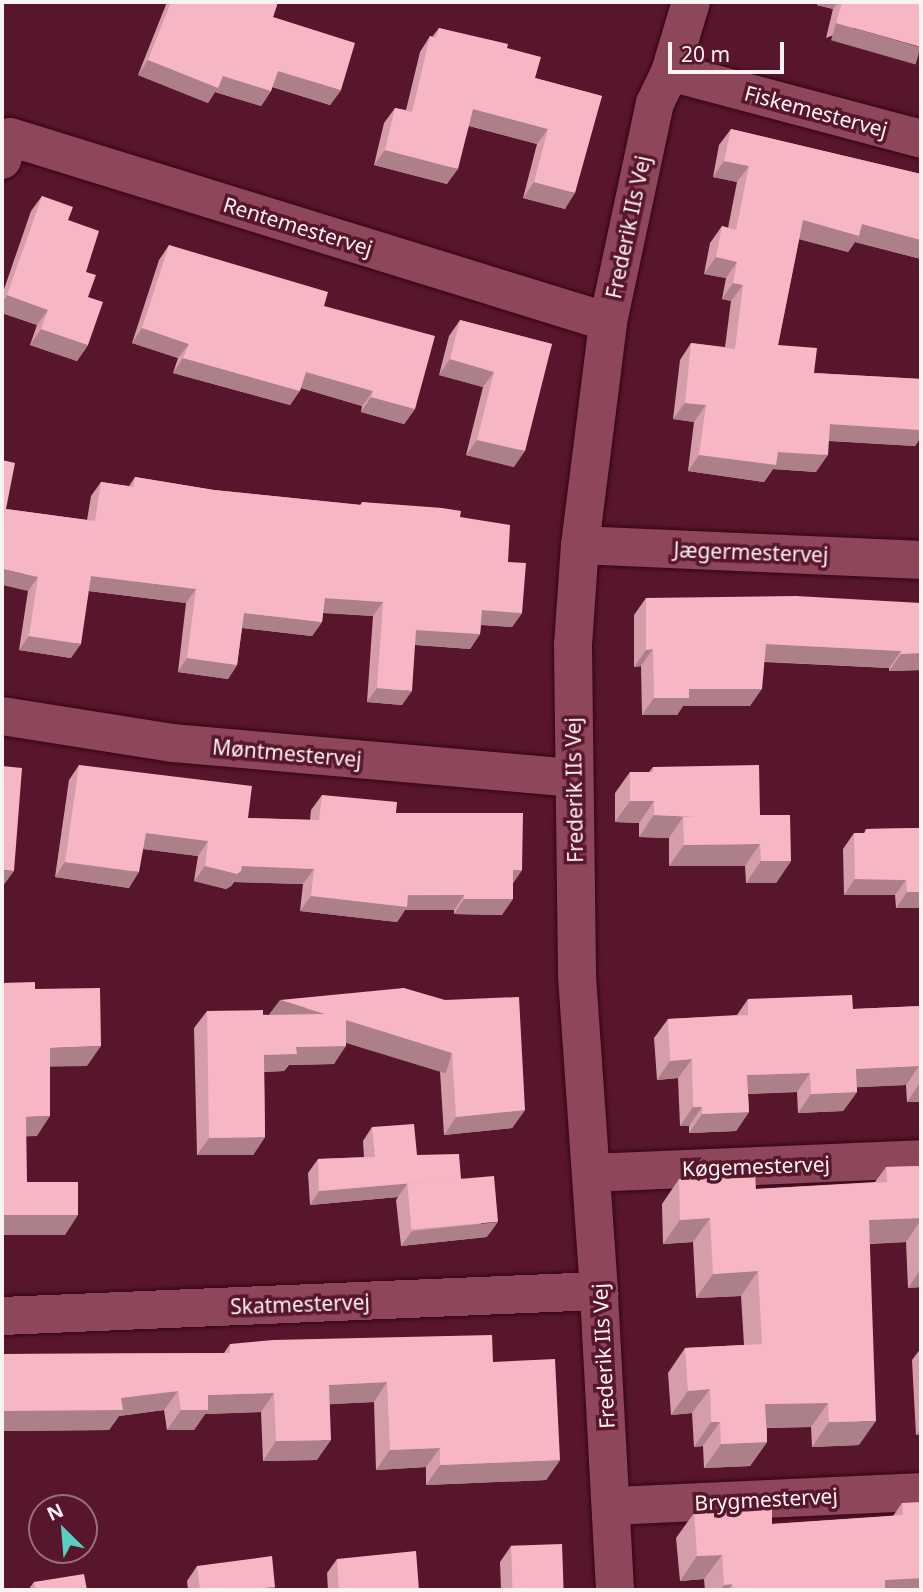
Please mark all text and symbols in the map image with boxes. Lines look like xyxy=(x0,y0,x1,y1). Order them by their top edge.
scale bar xyxy=(671,28,786,72)
text: 20 m xyxy=(681,40,730,68)
street label: Fiskemestervej xyxy=(742,80,890,142)
street label: Frederik IIs Vej xyxy=(601,153,655,301)
street label: Rentemestervej xyxy=(220,191,376,261)
street label: Jægermestervej xyxy=(673,537,829,567)
street label: Frederik IIs Vej xyxy=(560,717,588,863)
street label: Møntmestervej xyxy=(211,734,363,772)
street label: Køgemestervej xyxy=(682,1151,830,1181)
street label: Frederik IIs Vej xyxy=(587,1283,619,1429)
street label: Skatmestervej xyxy=(230,1289,370,1319)
street label: Brygmestervej xyxy=(694,1483,838,1515)
north arrow xyxy=(28,1494,98,1564)
text: N xyxy=(42,1497,67,1527)

